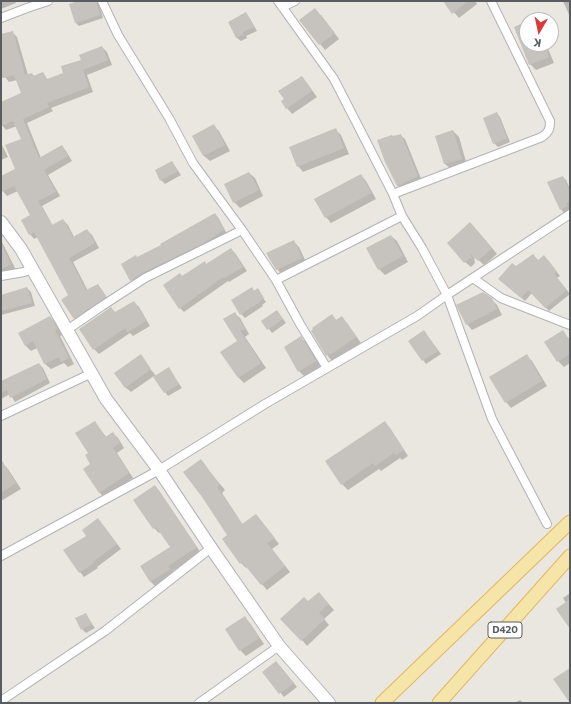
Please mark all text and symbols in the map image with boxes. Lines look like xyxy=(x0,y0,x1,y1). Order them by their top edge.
north arrow xyxy=(519,12,559,52)
text: K xyxy=(532,36,542,50)
road number: D420 xyxy=(488,622,522,638)

